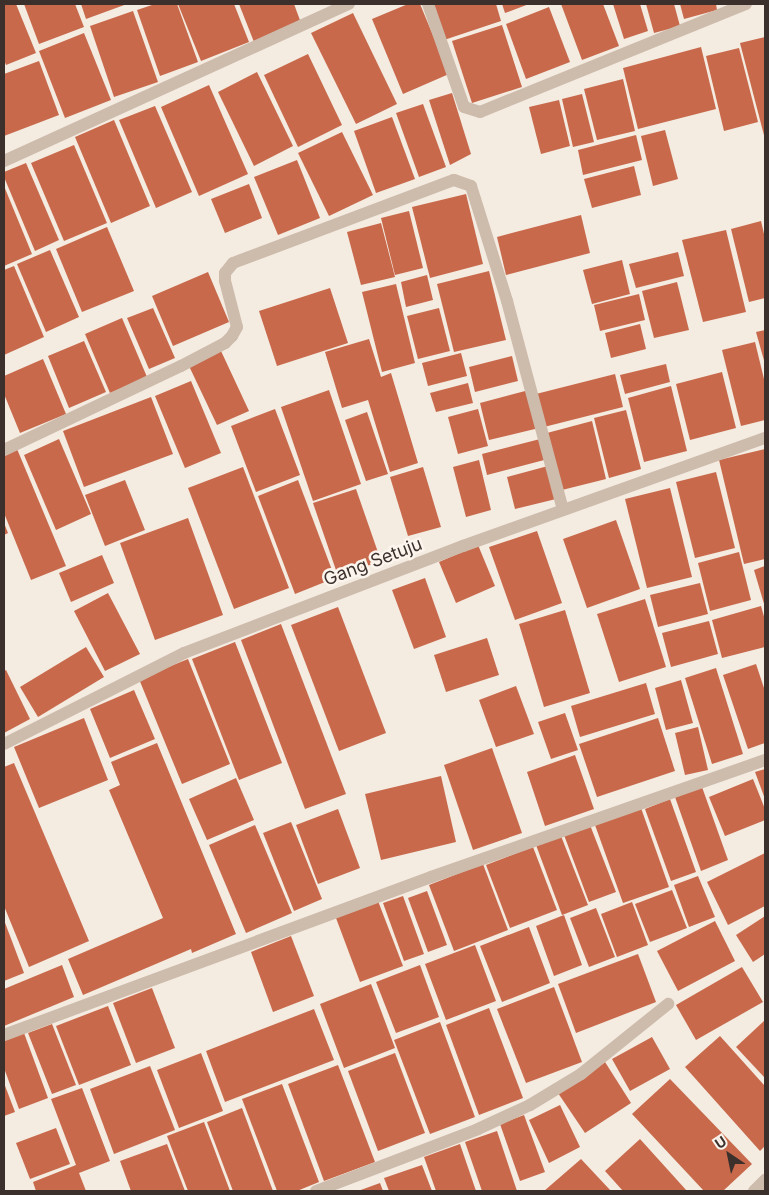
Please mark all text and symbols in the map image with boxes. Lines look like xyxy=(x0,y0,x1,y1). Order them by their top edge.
street label: Gang Setuju xyxy=(321,533,425,591)
north arrow xyxy=(704,1130,754,1180)
text: U xyxy=(711,1132,729,1152)

